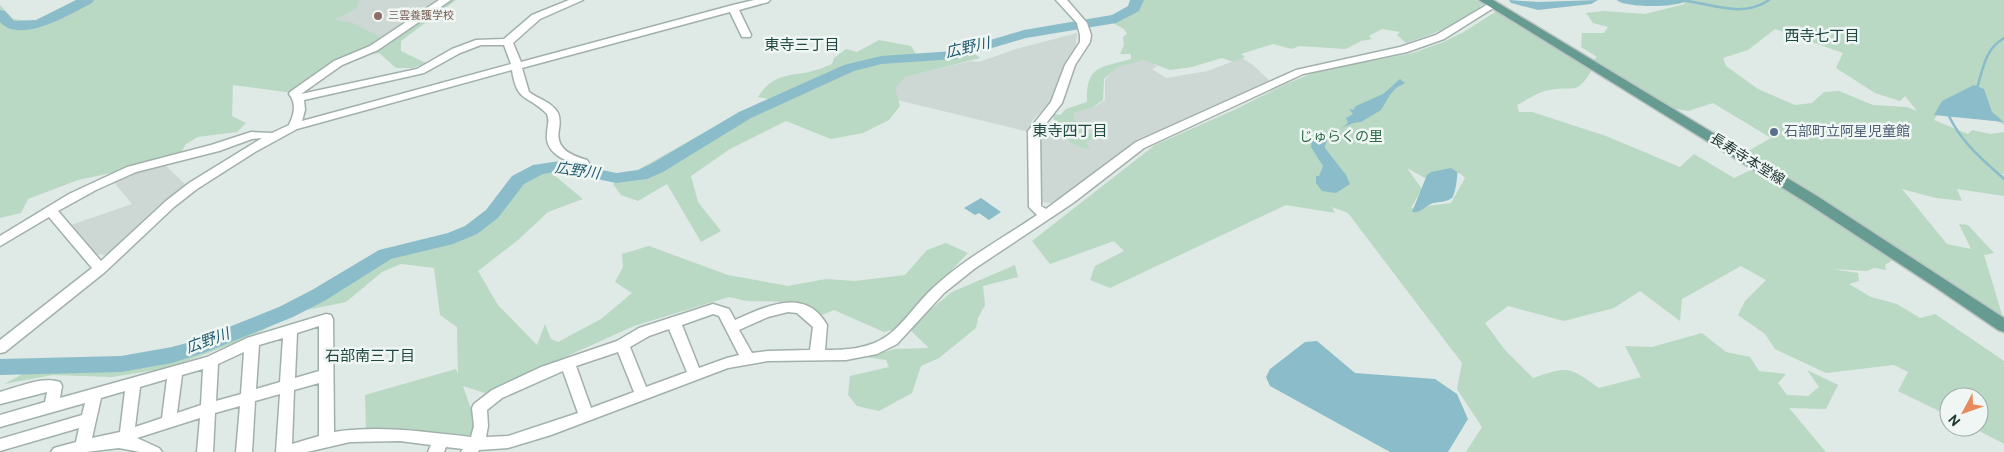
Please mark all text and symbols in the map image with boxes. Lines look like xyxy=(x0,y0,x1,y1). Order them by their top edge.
place label: 三雲養護学校 xyxy=(388,9,454,23)
marker: 三雲養護学校 xyxy=(372,10,384,22)
district label: 西寺七丁目 xyxy=(1784,28,1860,47)
water label: 広野川 xyxy=(944,34,994,63)
district label: 東寺三丁目 xyxy=(764,37,840,56)
district label: 東寺四丁目 xyxy=(1032,123,1108,142)
place label: 石部町立阿星児童館 xyxy=(1784,124,1910,141)
marker: 石部町立阿星児童館 xyxy=(1768,126,1780,138)
park label: じゅらくの里 xyxy=(1299,129,1383,146)
street label: 長寿寺本堂線 xyxy=(1707,131,1787,189)
water label: 広野川 xyxy=(553,159,603,185)
water label: 広野川 xyxy=(184,325,234,359)
district label: 石部南三丁目 xyxy=(325,348,415,367)
north arrow xyxy=(1939,387,1989,437)
text: N xyxy=(1946,410,1965,429)

